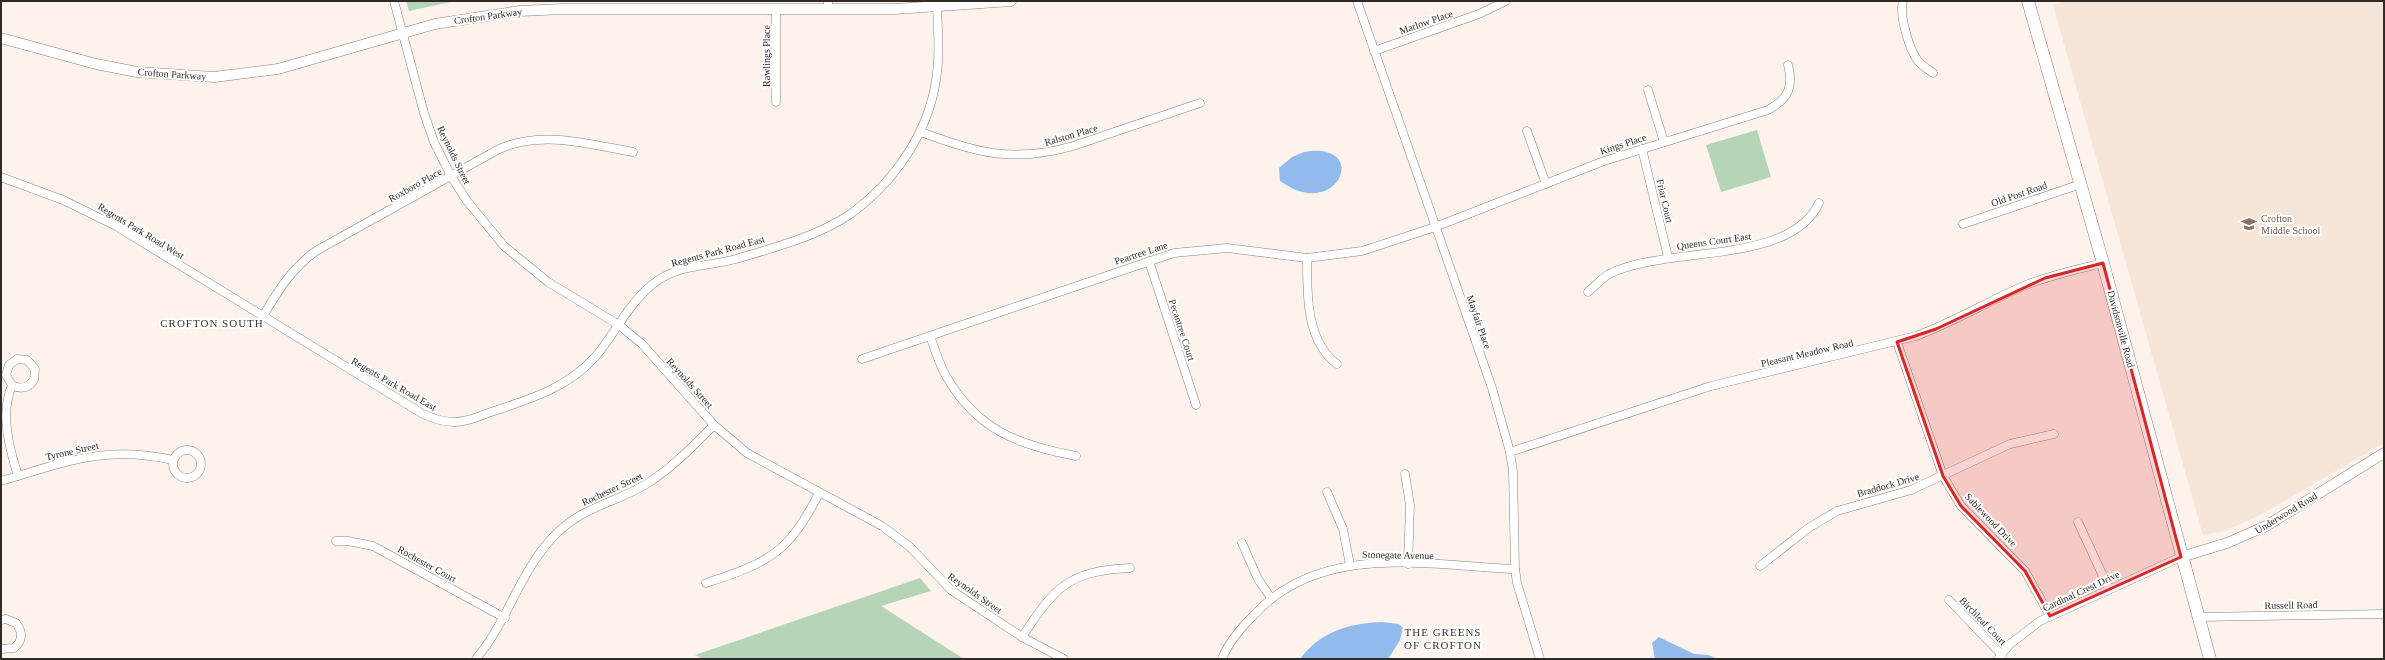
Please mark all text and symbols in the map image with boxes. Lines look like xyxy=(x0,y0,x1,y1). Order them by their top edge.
street label: Crofton Parkway xyxy=(453,6,523,26)
street label: Marlow Place xyxy=(1398,8,1455,36)
street label: Rawlings Place xyxy=(761,24,772,87)
street label: Crofton Parkway xyxy=(137,66,207,82)
street label: Ralston Place xyxy=(1043,122,1099,148)
street label: Reynolds Street xyxy=(435,124,473,186)
street label: Kings Place xyxy=(1598,131,1648,157)
street label: Roxboro Place xyxy=(386,166,444,204)
street label: Friar Court xyxy=(1655,178,1675,224)
street label: Old Post Road xyxy=(1990,179,2048,209)
street label: Regents Park Road West xyxy=(96,201,186,261)
place label: Crofton Middle School xyxy=(2261,213,2320,236)
school or university icon: Crofton Middle School xyxy=(2240,215,2258,233)
street label: Queens Court East xyxy=(1676,230,1752,252)
street label: Regents Park Road East xyxy=(670,233,766,269)
street label: Peartree Lane xyxy=(1113,239,1169,267)
street label: Davidsonville Road xyxy=(2105,289,2137,369)
street label: Mayfair Place xyxy=(1465,294,1494,351)
street label: Pecantree Court xyxy=(1167,298,1197,362)
district label: CROFTON SOUTH xyxy=(160,317,264,329)
street label: Pleasant Meadow Road xyxy=(1760,337,1854,369)
street label: Regents Park Road East xyxy=(350,355,439,413)
street label: Reynolds Street xyxy=(665,356,716,410)
street label: Tyrone Street xyxy=(44,440,100,462)
street label: Rochester Street xyxy=(580,470,644,508)
street label: Braddock Drive xyxy=(1856,471,1921,499)
street label: Underwood Road xyxy=(2253,490,2319,536)
street label: Sablewood Drive xyxy=(1963,491,2020,549)
street label: Rochester Court xyxy=(396,543,458,585)
street label: Stonegate Avenue xyxy=(1362,549,1435,561)
street label: Cardinal Crest Drive xyxy=(2041,568,2122,614)
street label: Reynolds Street xyxy=(946,570,1004,616)
street label: Birchleaf Court xyxy=(1957,595,2009,647)
street label: Russell Road xyxy=(2264,599,2318,611)
district label: THE GREENS OF CROFTON xyxy=(1404,626,1482,651)

